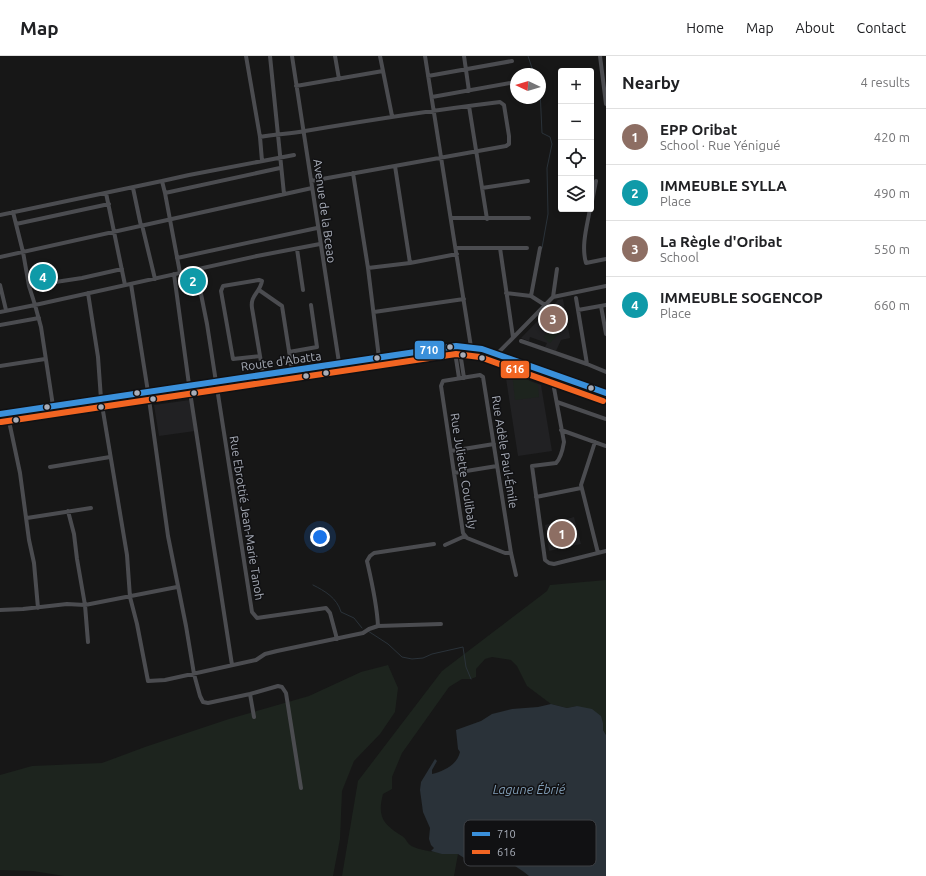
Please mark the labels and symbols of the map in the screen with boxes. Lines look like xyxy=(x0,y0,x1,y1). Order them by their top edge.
north arrow xyxy=(510,68,546,104)
street label: Avenue de la Bceao xyxy=(311,158,339,264)
pin: 4 xyxy=(30,262,56,292)
pin: 2 xyxy=(180,266,206,296)
pin: 3 xyxy=(540,304,566,334)
line badge: 710 xyxy=(414,340,445,360)
unlabelled marker xyxy=(445,342,455,352)
text: 710 xyxy=(420,344,438,356)
street label: Route d'Abatta xyxy=(240,349,322,373)
unlabelled marker xyxy=(458,350,468,360)
unlabelled marker xyxy=(372,353,382,363)
unlabelled marker xyxy=(477,353,487,363)
line badge: 616 xyxy=(500,360,530,379)
text: 616 xyxy=(506,363,524,375)
unlabelled marker xyxy=(321,368,331,378)
unlabelled marker xyxy=(301,371,311,381)
unlabelled marker xyxy=(586,383,596,393)
unlabelled marker xyxy=(132,388,142,398)
unlabelled marker xyxy=(189,388,199,398)
unlabelled marker xyxy=(148,394,158,404)
street label: Rue Adèle Paul-Émile xyxy=(490,395,520,509)
unlabelled marker xyxy=(42,402,52,412)
unlabelled marker xyxy=(96,402,106,412)
street label: Rue Juliette Coulibaly xyxy=(448,412,480,530)
unlabelled marker xyxy=(11,415,21,425)
street label: Rue Ebrottié Jean-Marie Tanoh xyxy=(228,435,266,601)
pin: 1 xyxy=(549,519,575,549)
your location xyxy=(310,527,330,547)
water label: Lagune Ébrié xyxy=(493,781,566,796)
legend xyxy=(464,820,596,866)
text: 710 xyxy=(497,828,516,840)
text: 616 xyxy=(497,846,516,858)

